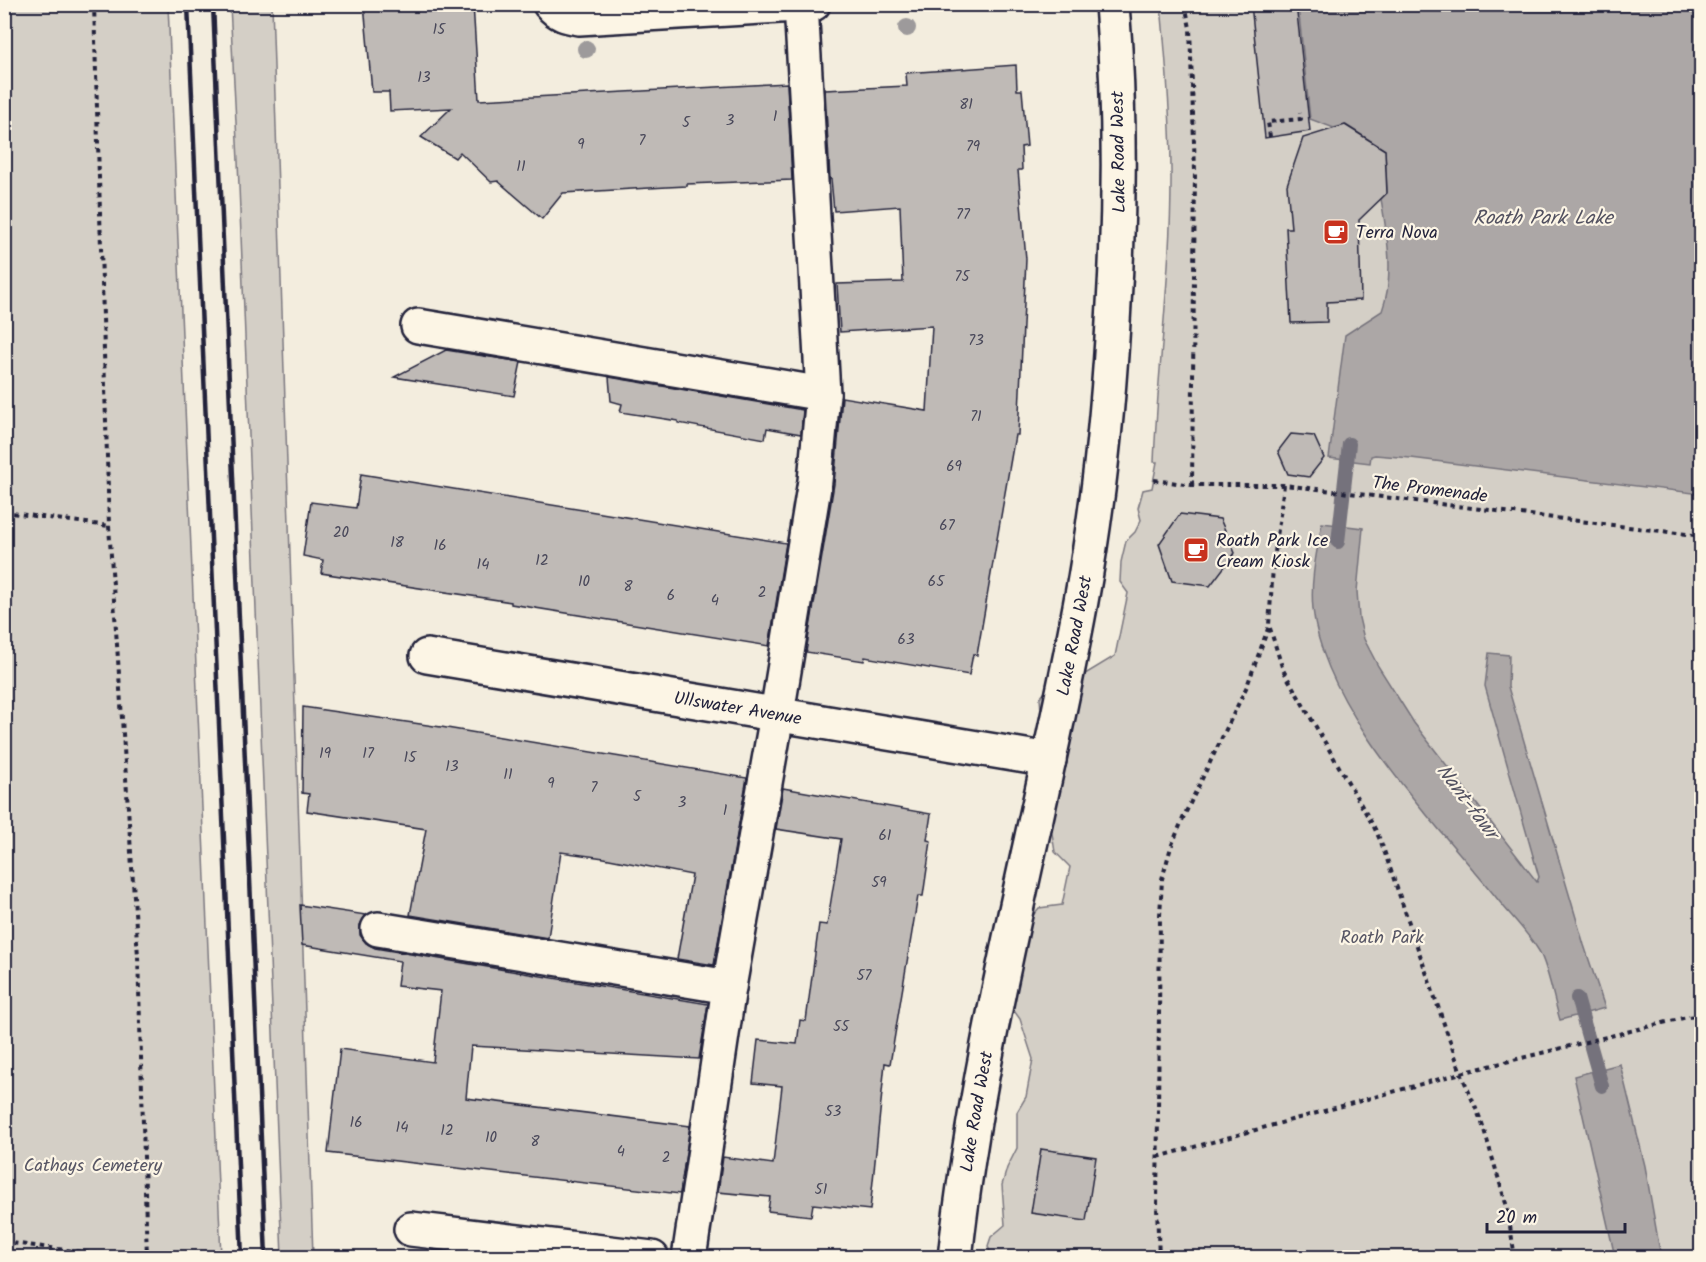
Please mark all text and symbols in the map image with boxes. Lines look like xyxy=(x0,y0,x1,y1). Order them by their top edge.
house number: 15 xyxy=(433,18,446,42)
house number: 13 xyxy=(417,66,431,90)
street label: Lake Road West xyxy=(1104,90,1135,213)
house number: 81 xyxy=(959,93,973,117)
house number: 1 xyxy=(773,105,778,129)
house number: 3 xyxy=(726,109,735,133)
house number: 5 xyxy=(682,111,691,135)
house number: 7 xyxy=(639,129,647,153)
house number: 9 xyxy=(577,133,585,157)
house number: 79 xyxy=(966,135,981,159)
house number: 11 xyxy=(516,155,526,179)
house number: 77 xyxy=(956,203,971,227)
water label: Roath Park Lake xyxy=(1473,203,1615,235)
cafe icon: Terra Nova xyxy=(1321,217,1351,247)
place label: Terra Nova xyxy=(1356,219,1438,248)
house number: 75 xyxy=(955,265,970,289)
house number: 73 xyxy=(968,329,984,353)
house number: 71 xyxy=(970,405,982,429)
house number: 69 xyxy=(946,455,963,479)
street label: The Promenade xyxy=(1370,469,1489,512)
house number: 67 xyxy=(939,514,956,538)
house number: 20 xyxy=(333,521,350,545)
place label: Roath Park Ice Cream Kiosk xyxy=(1216,527,1328,577)
house number: 18 xyxy=(390,531,405,555)
house number: 16 xyxy=(433,534,447,558)
cafe icon: Roath Park Ice Cream Kiosk xyxy=(1181,535,1211,565)
house number: 12 xyxy=(535,549,549,573)
house number: 14 xyxy=(477,553,489,577)
house number: 10 xyxy=(578,570,591,594)
house number: 65 xyxy=(928,570,945,594)
street label: Lake Road West xyxy=(1050,572,1101,699)
house number: 8 xyxy=(623,575,633,599)
house number: 2 xyxy=(758,581,766,605)
house number: 6 xyxy=(667,584,675,608)
house number: 4 xyxy=(711,589,719,613)
house number: 63 xyxy=(898,628,915,652)
street label: Ullswater Avenue xyxy=(671,684,804,734)
house number: 19 xyxy=(319,742,332,766)
house number: 17 xyxy=(362,742,375,766)
house number: 15 xyxy=(404,746,417,770)
house number: 13 xyxy=(445,755,459,779)
water label: Nant-fawr xyxy=(1427,758,1508,850)
house number: 11 xyxy=(503,763,513,787)
house number: 9 xyxy=(547,772,555,796)
house number: 7 xyxy=(591,776,599,800)
house number: 5 xyxy=(633,785,642,809)
house number: 3 xyxy=(678,791,687,815)
house number: 1 xyxy=(723,799,728,823)
house number: 61 xyxy=(878,824,892,848)
house number: 59 xyxy=(871,871,887,895)
park label: Roath Park xyxy=(1340,924,1424,953)
house number: 57 xyxy=(857,964,873,988)
house number: 55 xyxy=(833,1015,850,1039)
street label: Lake Road West xyxy=(953,1048,1003,1174)
house number: 53 xyxy=(825,1100,842,1124)
house number: 16 xyxy=(349,1111,363,1135)
house number: 14 xyxy=(396,1116,408,1140)
house number: 12 xyxy=(440,1119,454,1143)
house number: 10 xyxy=(485,1126,498,1150)
house number: 8 xyxy=(530,1130,540,1154)
house number: 4 xyxy=(617,1140,625,1164)
house number: 2 xyxy=(662,1146,670,1170)
park label: Cathays Cemetery xyxy=(24,1152,163,1181)
house number: 51 xyxy=(815,1178,828,1202)
scale bar xyxy=(1487,1196,1625,1234)
text: 20 m xyxy=(1496,1204,1537,1233)

